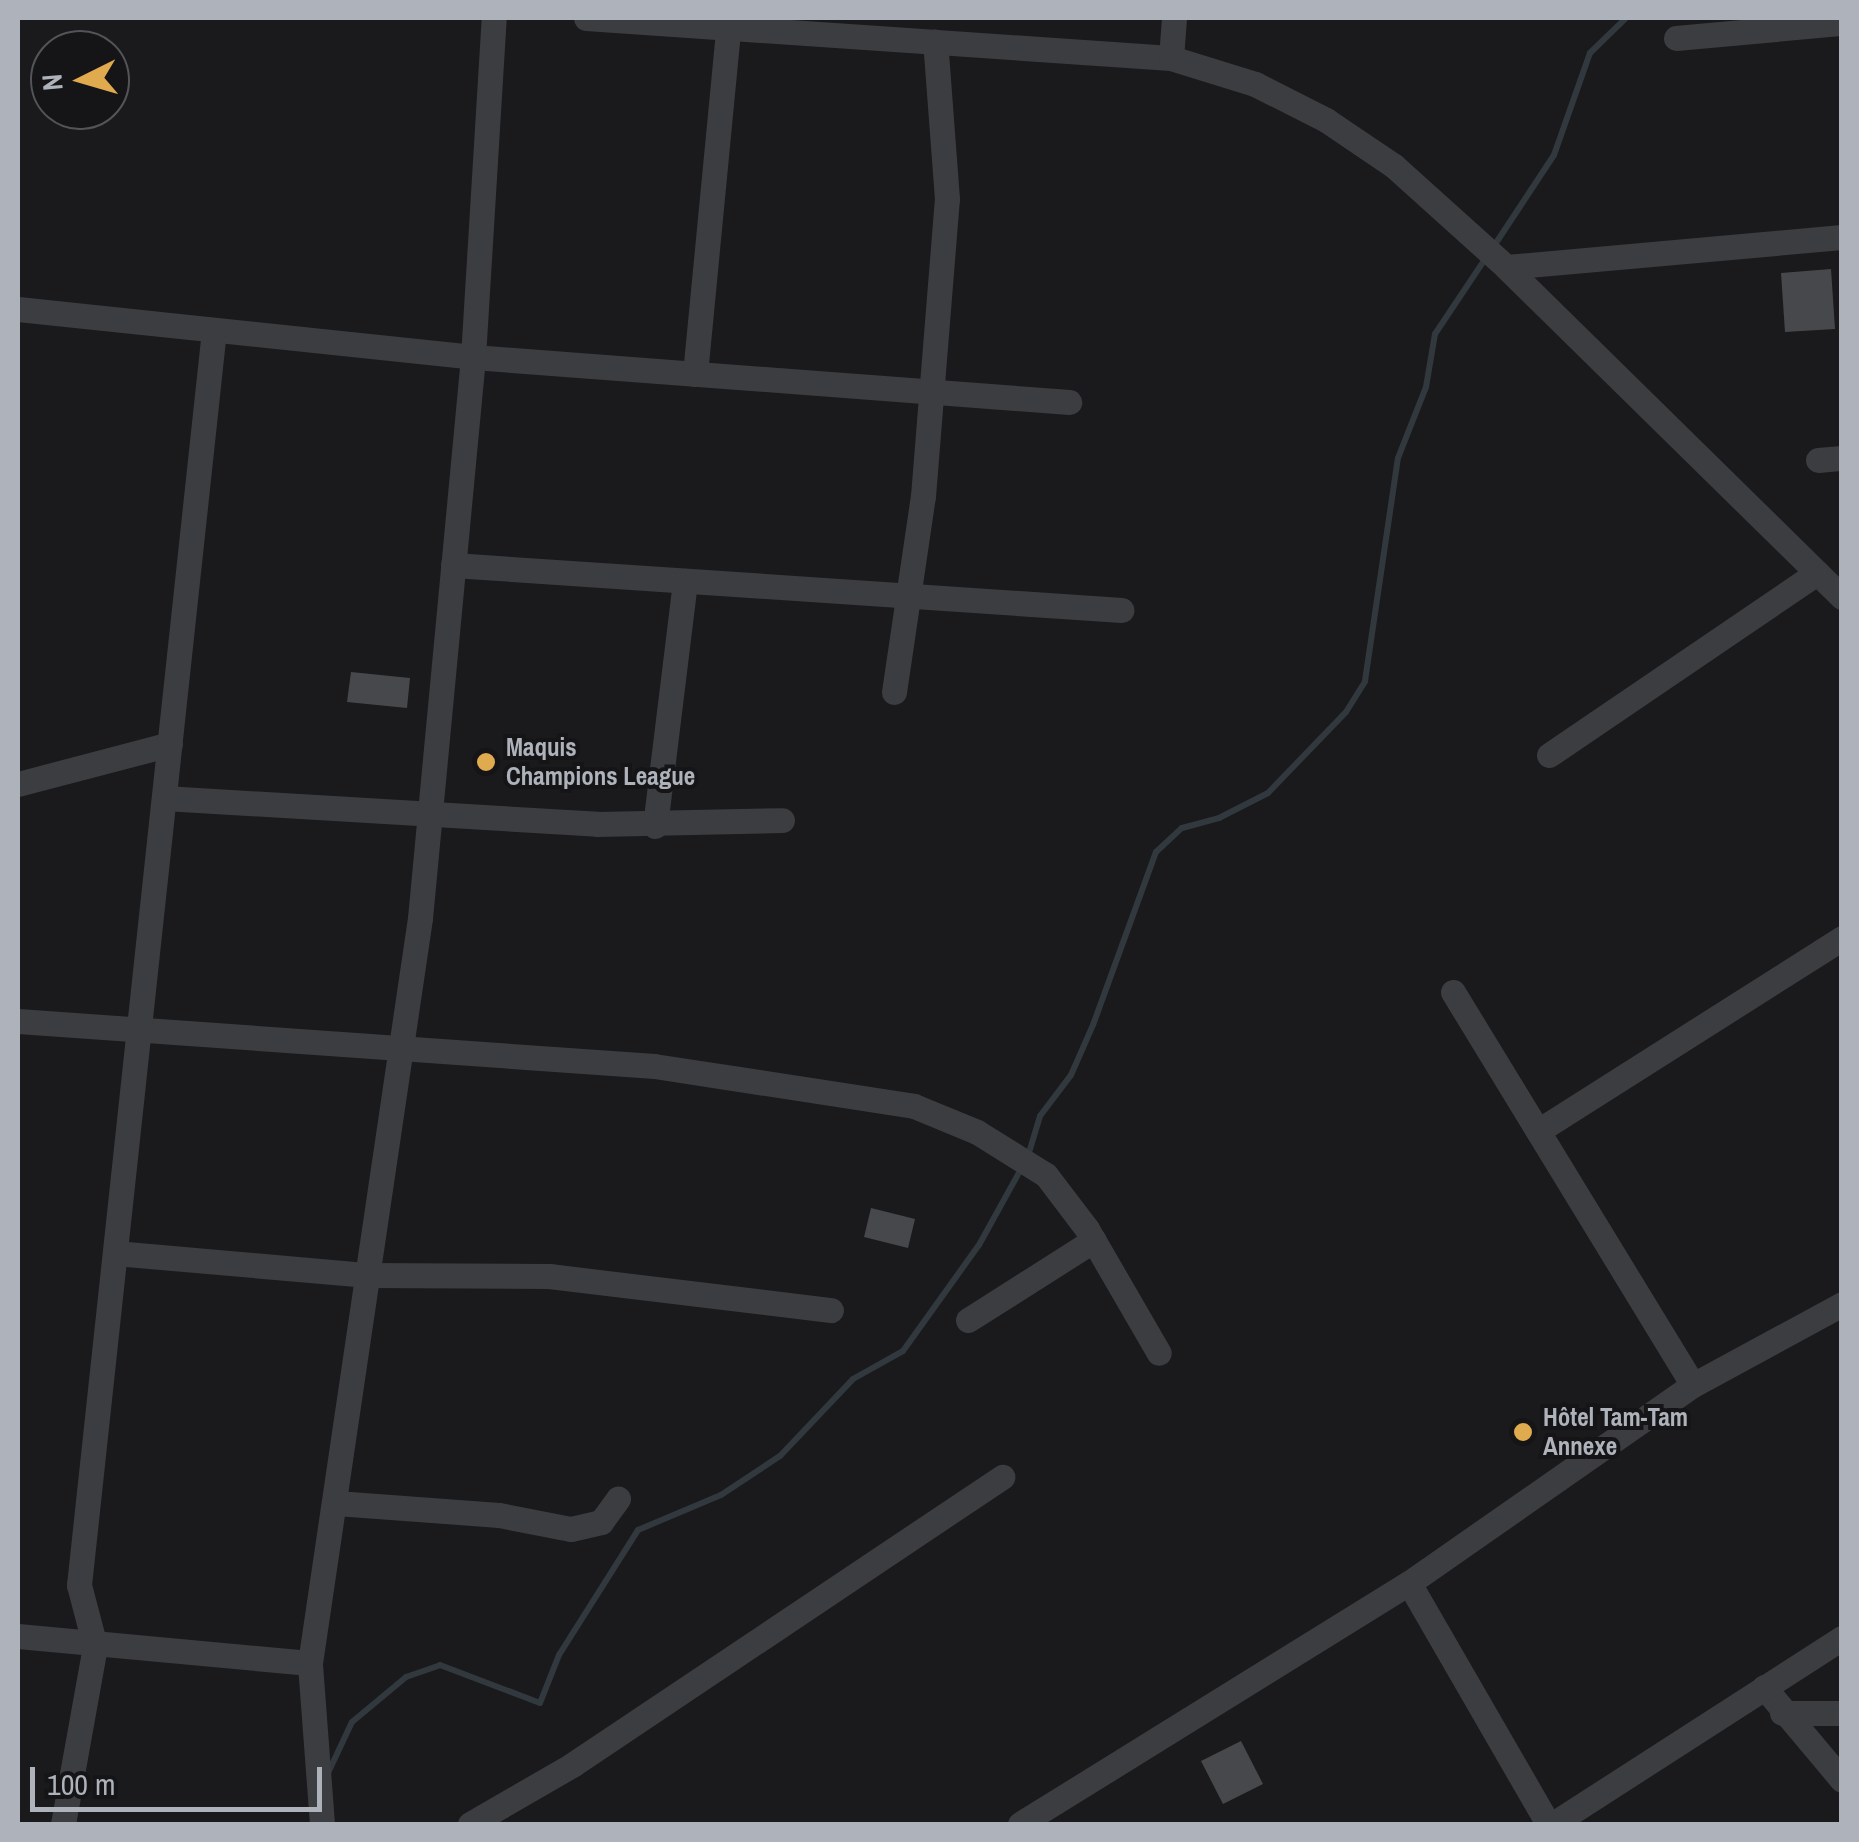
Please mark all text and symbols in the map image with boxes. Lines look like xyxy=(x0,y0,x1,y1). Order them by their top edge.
north arrow xyxy=(30,30,130,130)
text: N xyxy=(32,73,72,92)
place label: Maquis Champions League xyxy=(506,733,695,792)
marker: Maquis Champions League xyxy=(475,751,497,773)
place label: Hôtel Tam-Tam Annexe xyxy=(1543,1403,1688,1462)
marker: Hôtel Tam-Tam Annexe xyxy=(1512,1421,1534,1443)
scale bar xyxy=(35,1747,328,1809)
text: 100 m xyxy=(47,1764,115,1804)

